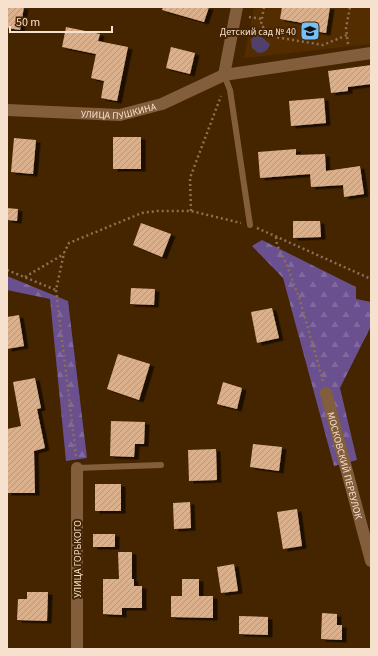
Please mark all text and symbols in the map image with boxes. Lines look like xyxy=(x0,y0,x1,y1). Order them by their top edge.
scale bar xyxy=(10,8,112,34)
text: 50 m xyxy=(16,14,40,31)
school or university icon: Детский сад № 40 xyxy=(299,20,321,42)
place label: Детский сад № 40 xyxy=(220,25,296,39)
street label: УЛИЦА ПУШКИНА xyxy=(81,100,158,123)
street label: МОСКОВСКИЙ ПЕРЕУЛОК xyxy=(323,411,366,521)
street label: УЛИЦА ГОРЬКОГО xyxy=(71,520,85,598)

